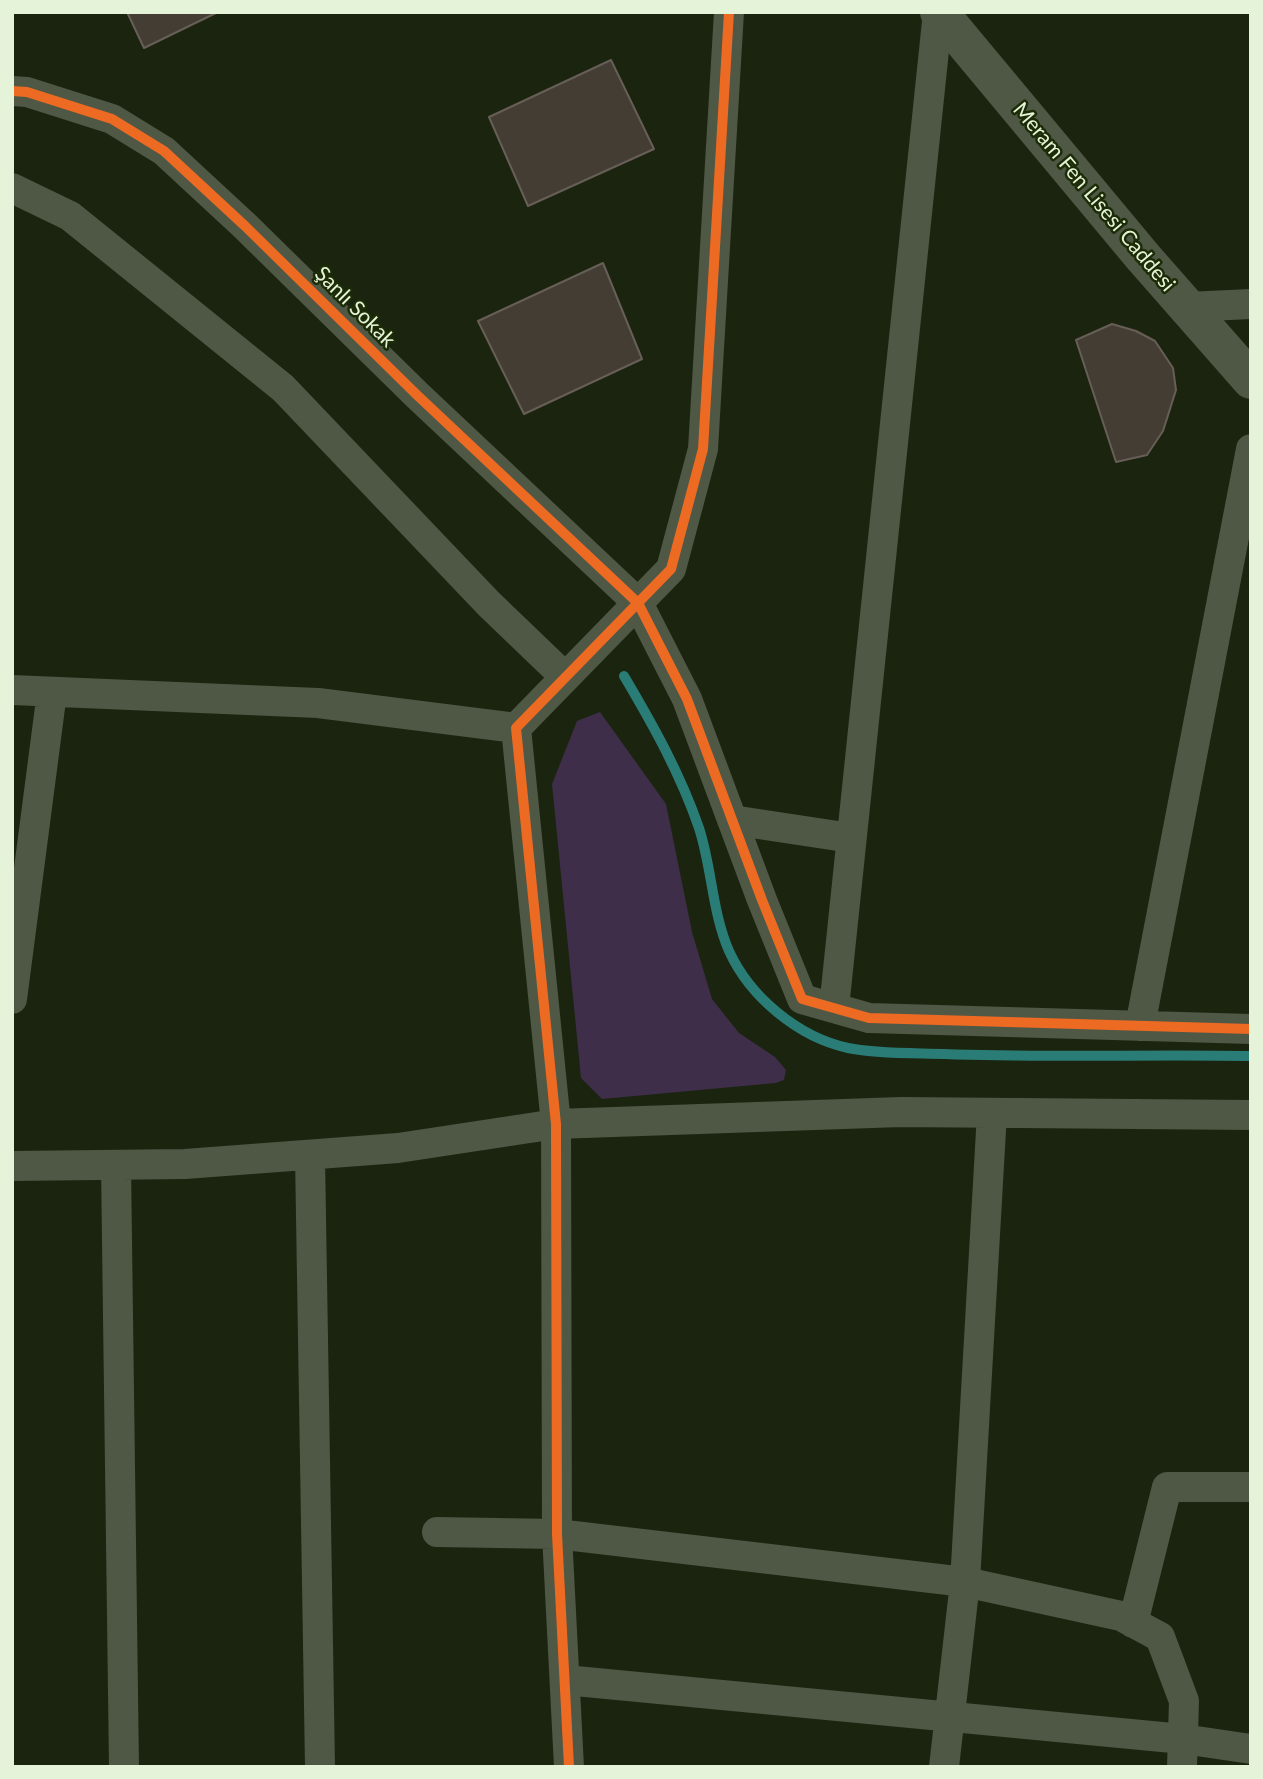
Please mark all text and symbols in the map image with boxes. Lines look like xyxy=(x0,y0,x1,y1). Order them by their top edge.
street label: Meram Fen Lisesi Caddesi xyxy=(1008,97,1180,297)
street label: Şanlı Sokak xyxy=(309,261,401,353)

